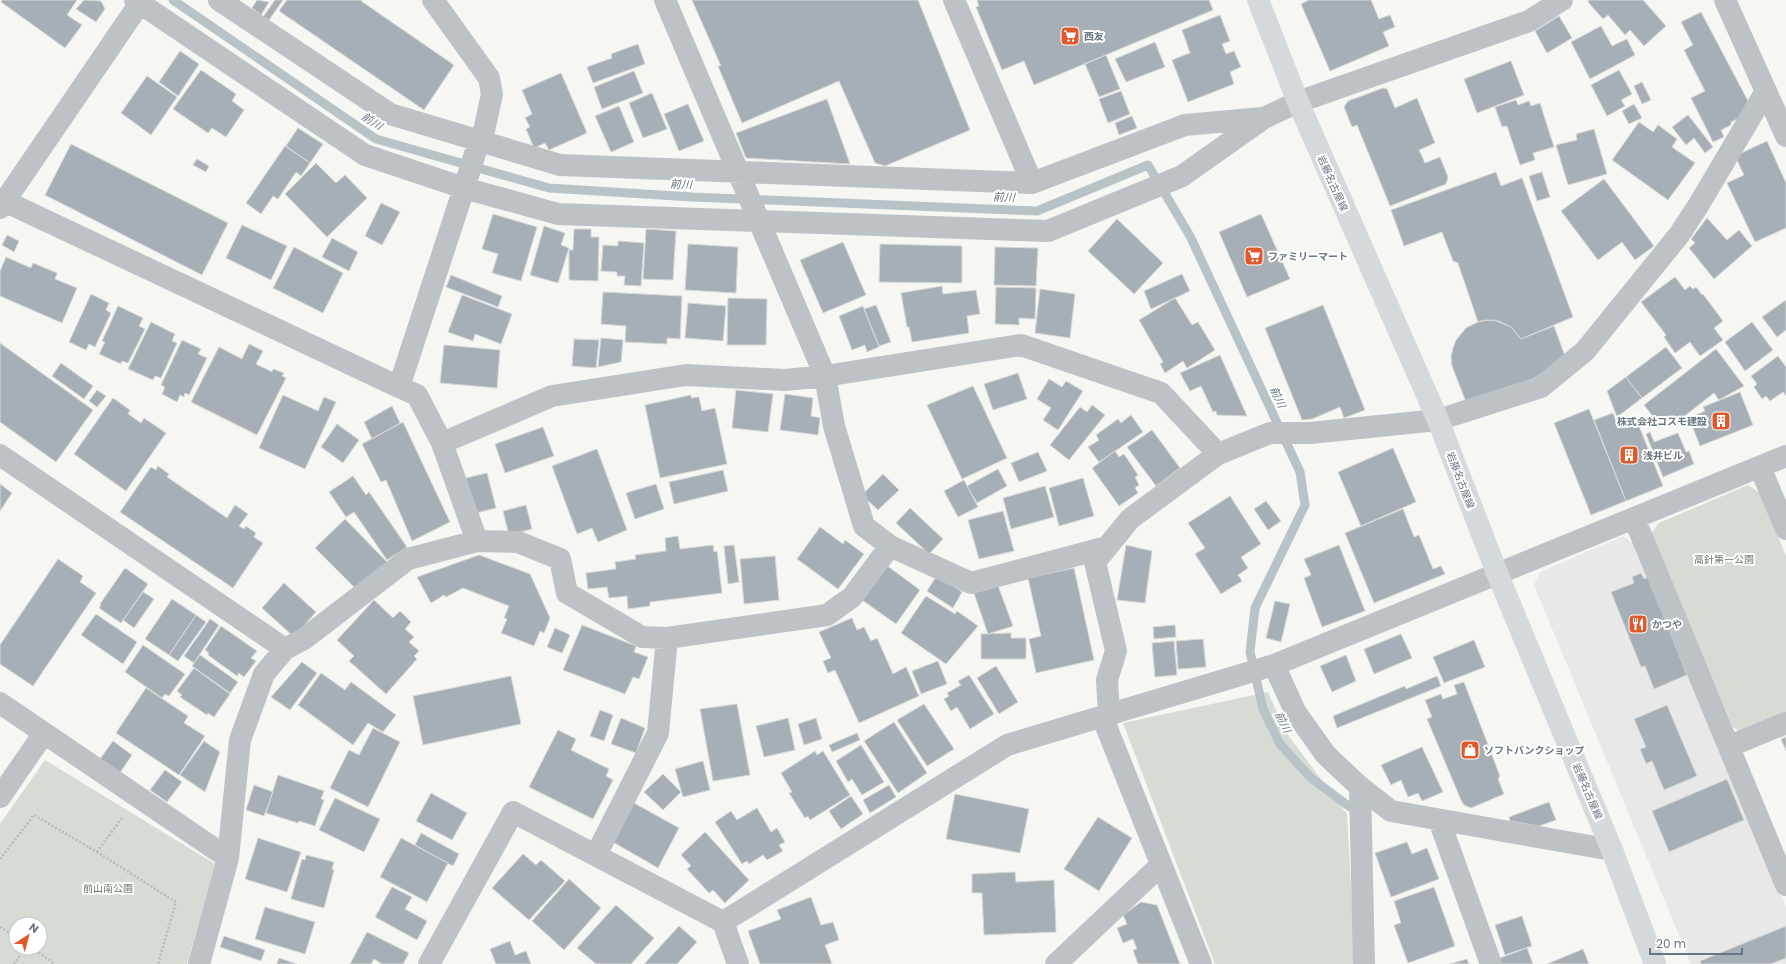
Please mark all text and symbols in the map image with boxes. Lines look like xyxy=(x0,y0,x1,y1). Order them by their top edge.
supermarket icon: 西友 xyxy=(1059,25,1081,47)
place label: 西友 xyxy=(1084,29,1104,44)
water label: 前川 xyxy=(358,108,386,134)
street label: 岩藤名古屋線 xyxy=(1313,153,1352,214)
water label: 前川 xyxy=(670,175,693,193)
water label: 前川 xyxy=(993,189,1016,205)
supermarket icon: ファミリーマート xyxy=(1243,245,1265,267)
place label: ファミリーマート xyxy=(1268,249,1348,264)
water label: 前川 xyxy=(1266,384,1290,411)
building icon: 株式会社コスモ建設 xyxy=(1710,410,1732,432)
place label: 株式会社コスモ建設 xyxy=(1617,414,1707,429)
building icon: 浅井ビル xyxy=(1618,444,1640,466)
place label: 浅井ビル xyxy=(1643,448,1683,463)
street label: 岩藤名古屋線 xyxy=(1443,449,1478,511)
park label: 高針第一公園 xyxy=(1694,552,1754,567)
restaurant icon: かつや xyxy=(1627,613,1649,635)
place label: かつや xyxy=(1652,617,1682,632)
water label: 前川 xyxy=(1271,709,1295,736)
shop icon: ソフトバンクショップ xyxy=(1459,739,1481,761)
place label: ソフトバンクショップ xyxy=(1484,743,1585,758)
street label: 岩藤名古屋線 xyxy=(1569,761,1606,822)
park label: 前山南公園 xyxy=(83,881,133,896)
north arrow xyxy=(8,916,48,956)
text: N xyxy=(26,919,42,937)
scale bar xyxy=(1650,930,1742,956)
text: 20 m xyxy=(1656,935,1686,952)

